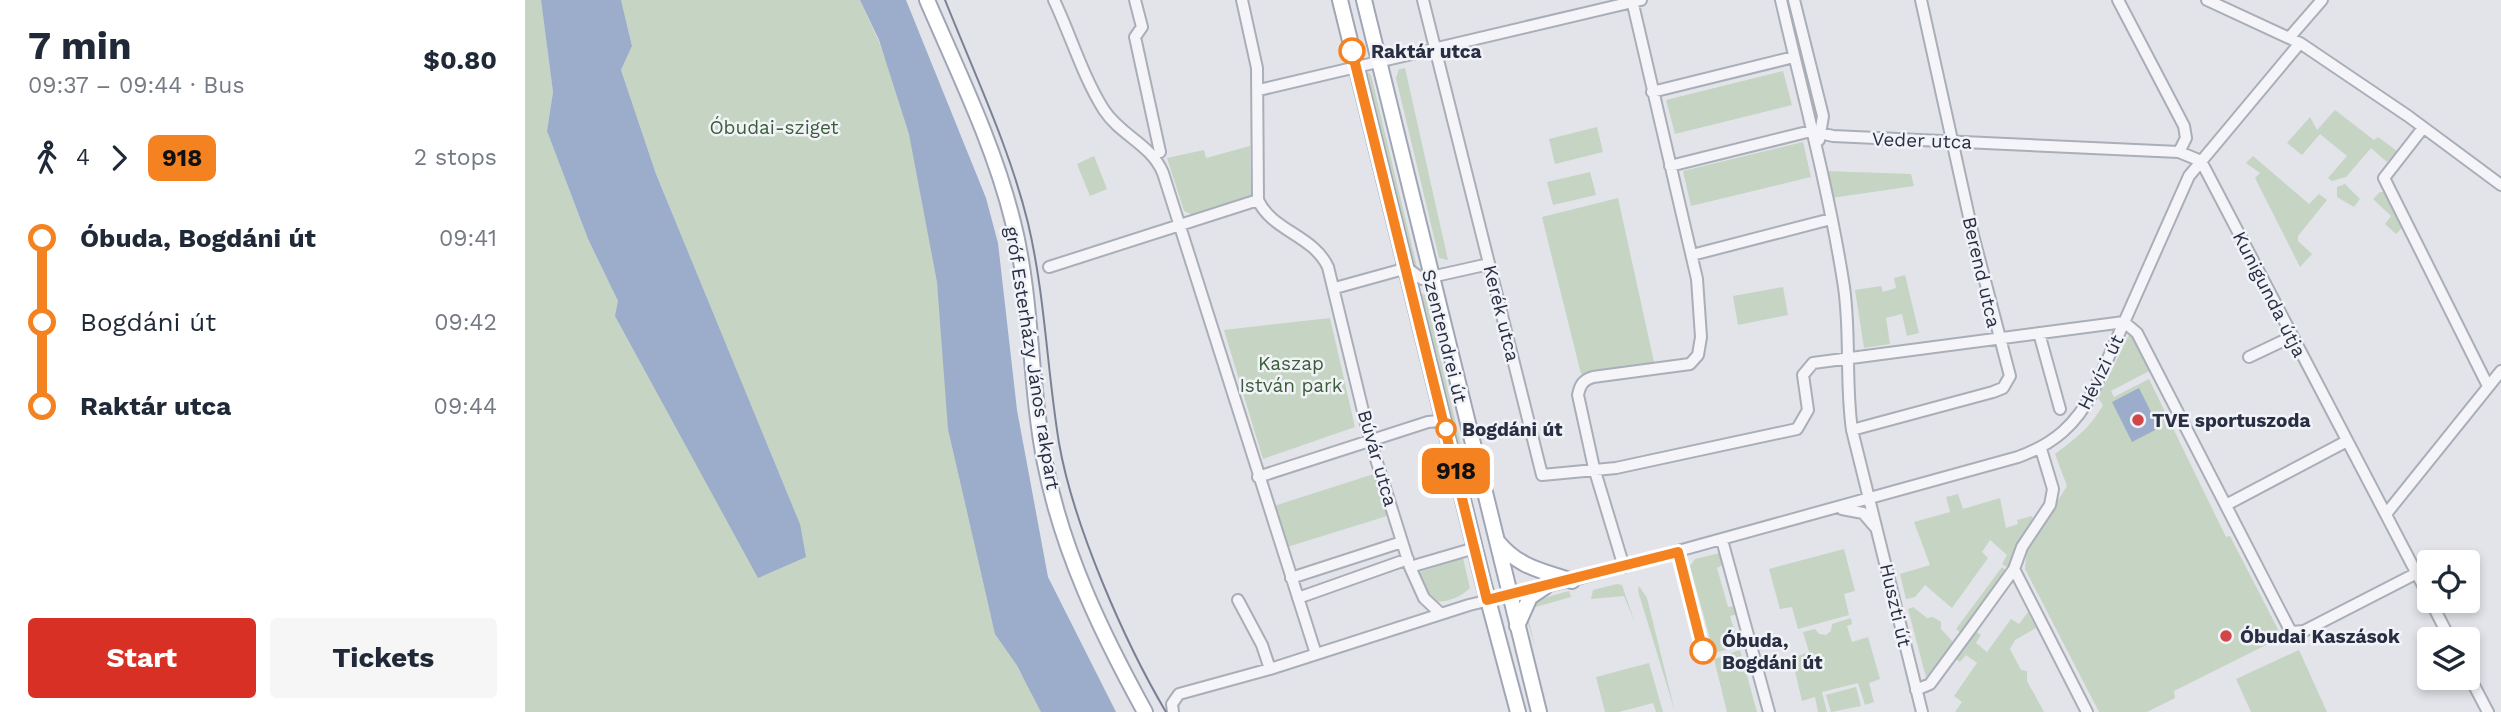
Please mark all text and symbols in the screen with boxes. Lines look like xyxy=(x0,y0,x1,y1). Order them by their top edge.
text: 7 min xyxy=(28,24,131,68)
marker: Raktár utca xyxy=(1339,38,1365,64)
place label: Raktár utca xyxy=(1371,40,1482,63)
text: $0.80 xyxy=(423,45,497,75)
text: 09:37 – 09:44 · Bus xyxy=(28,72,245,99)
park label: Óbudai-sziget xyxy=(709,116,839,139)
street label: Veder utca xyxy=(1872,127,1973,154)
icon: walk xyxy=(28,139,66,177)
icon: forward xyxy=(100,139,138,177)
text: 4 xyxy=(76,144,90,171)
text: 918 xyxy=(162,144,202,172)
text: 2 stops xyxy=(414,144,497,171)
street label: Berend utca xyxy=(1958,214,2005,330)
text: Óbuda, Bogdáni út xyxy=(80,223,316,253)
text: 09:41 xyxy=(439,225,497,252)
street label: gróf Esterházy János rakpart xyxy=(1000,225,1065,491)
street label: Kunigunda útja xyxy=(2228,227,2311,361)
street label: Kerék utca xyxy=(1478,262,1525,364)
street label: Szentendrei út xyxy=(1417,267,1472,405)
text: Bogdáni út xyxy=(80,307,216,337)
text: 09:42 xyxy=(434,309,497,336)
street label: Hévízi út xyxy=(2072,331,2129,414)
park label: Kaszap István park xyxy=(1239,352,1343,397)
text: Raktár utca xyxy=(80,391,231,421)
text: 09:44 xyxy=(434,393,497,420)
street label: Búvár utca xyxy=(1353,407,1402,509)
place label: TVE sportuszoda xyxy=(2152,409,2310,432)
marker: TVE sportuszoda xyxy=(2130,412,2146,428)
place label: Bogdáni út xyxy=(1462,418,1563,441)
marker: Bogdáni út xyxy=(1436,419,1456,439)
line badge: 918 xyxy=(1416,448,1496,494)
text: 918 xyxy=(1436,457,1476,485)
map controls xyxy=(2417,550,2480,690)
button: locate xyxy=(2417,550,2480,613)
street label: Huszti út xyxy=(1875,561,1916,649)
button: Start xyxy=(28,618,256,698)
button: Tickets xyxy=(270,618,497,698)
place label: Óbudai Kaszások xyxy=(2240,625,2400,648)
button: layers xyxy=(2417,627,2480,690)
marker: Óbudai Kaszások xyxy=(2218,628,2234,644)
place label: Óbuda, Bogdáni út xyxy=(1722,629,1823,674)
marker: Óbuda, Bogdáni út xyxy=(1690,638,1716,664)

